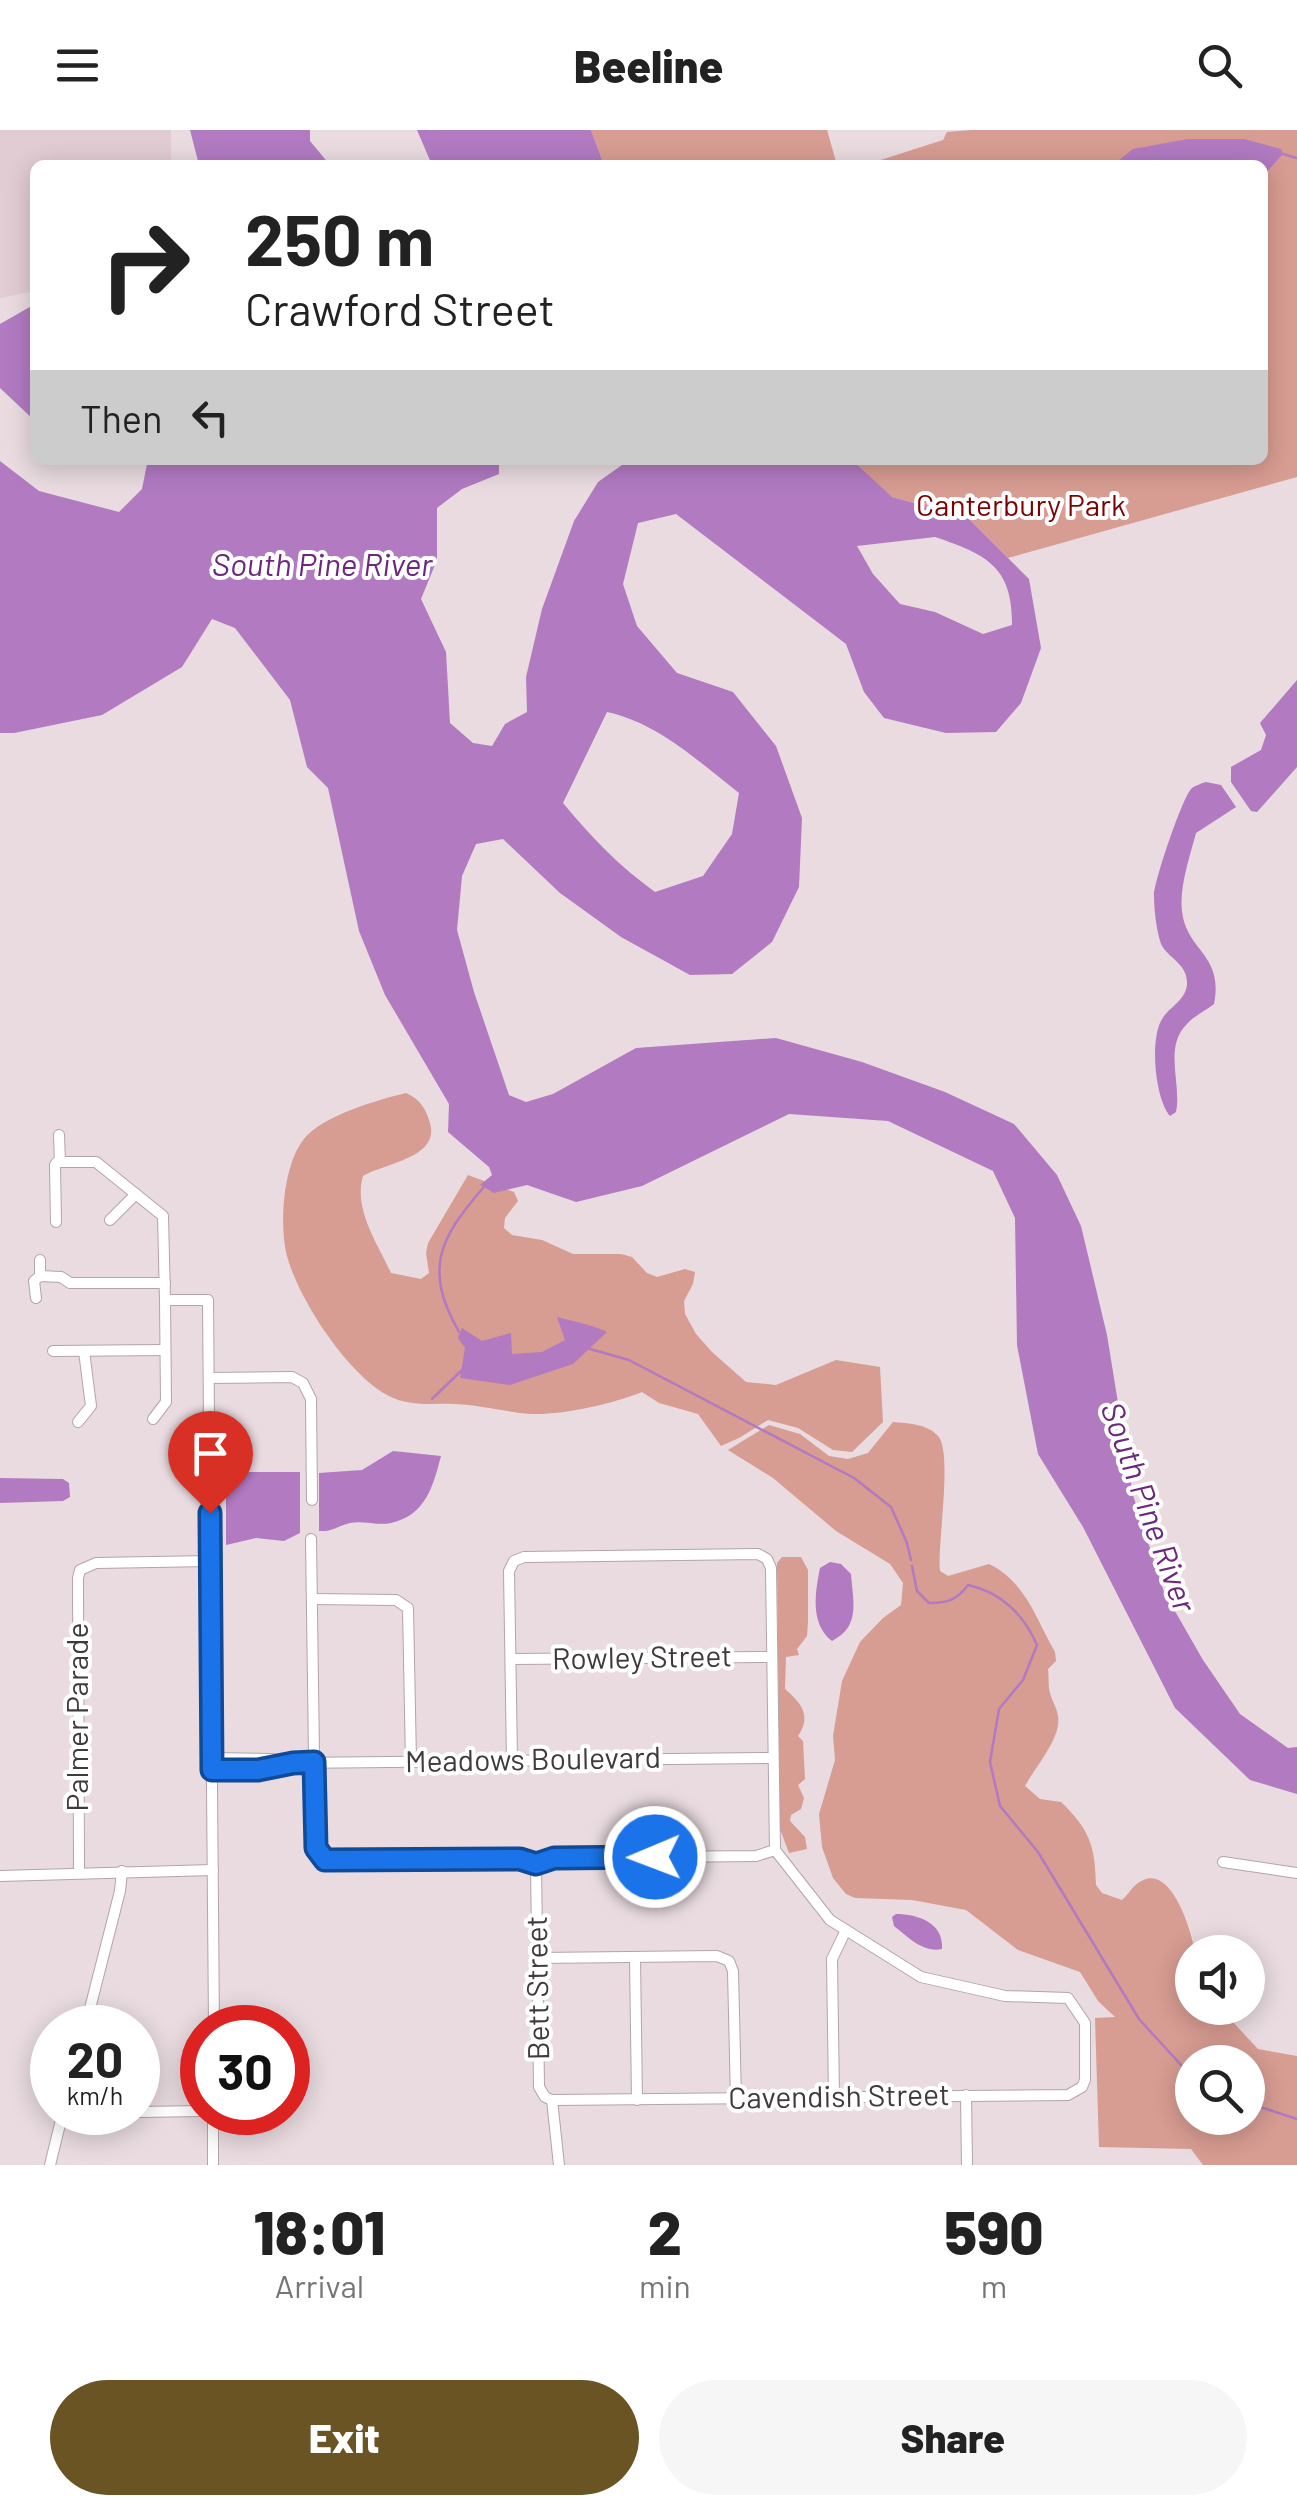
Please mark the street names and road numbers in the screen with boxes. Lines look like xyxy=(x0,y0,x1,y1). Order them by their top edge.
street label: Palmer Parade xyxy=(58,1623,94,1811)
street label: Rowley Street xyxy=(552,1636,732,1676)
street label: Meadows Boulevard xyxy=(405,1738,661,1778)
street label: Bett Street xyxy=(517,1916,555,2061)
street label: Cavendish Street xyxy=(728,2075,950,2115)

